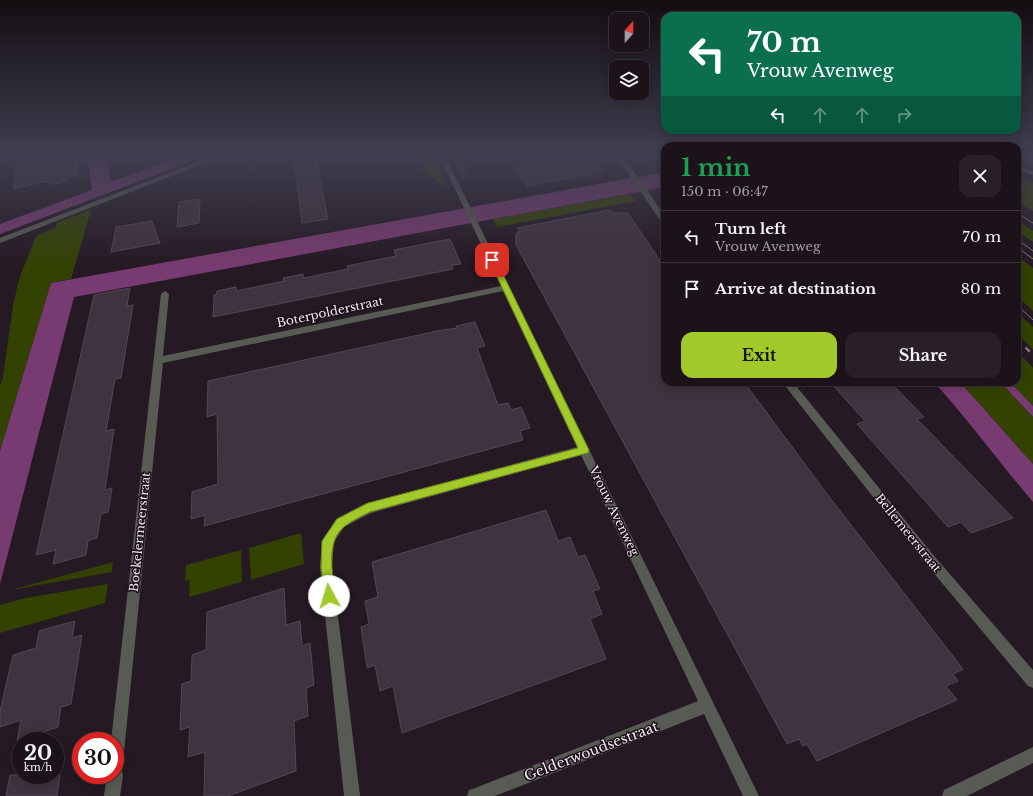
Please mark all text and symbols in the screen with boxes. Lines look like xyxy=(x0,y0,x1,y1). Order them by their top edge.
north arrow xyxy=(609,12,649,52)
map controls xyxy=(609,12,649,100)
text: 70 m xyxy=(747,25,821,60)
icon: left xyxy=(681,28,733,80)
button: layers xyxy=(609,60,649,100)
text: Vrouw Avenweg xyxy=(747,60,893,82)
icon: left xyxy=(767,104,789,126)
icon: ahead xyxy=(809,104,831,126)
icon: ahead xyxy=(851,104,873,126)
icon: right xyxy=(893,104,915,126)
text: 1 min xyxy=(681,153,751,182)
button: close xyxy=(959,155,1001,197)
text: 150 m · 06:47 xyxy=(681,183,768,200)
text: Turn left xyxy=(715,219,786,238)
icon: left xyxy=(681,226,703,248)
text: 70 m xyxy=(962,227,1001,246)
text: Vrouw Avenweg xyxy=(715,238,821,255)
pin xyxy=(475,243,509,277)
icon: arrive xyxy=(481,249,503,271)
icon: arrive xyxy=(681,278,703,300)
text: Arrive at destination xyxy=(715,279,876,298)
text: 80 m xyxy=(961,279,1001,298)
street label: Boterpolderstraat xyxy=(275,293,385,330)
button: Exit xyxy=(681,332,837,378)
button: Share xyxy=(845,332,1001,378)
street label: Vrouw Avenweg xyxy=(586,463,643,559)
street label: Boekelermeerstraat xyxy=(126,471,153,592)
street label: Bellemeerstraat xyxy=(872,490,945,575)
position arrow xyxy=(308,575,350,617)
street label: Gelderwoudsestraat xyxy=(521,717,661,785)
speed limit sign: 30 xyxy=(72,732,124,784)
text: 20 xyxy=(24,741,52,765)
text: km/h xyxy=(24,761,52,774)

